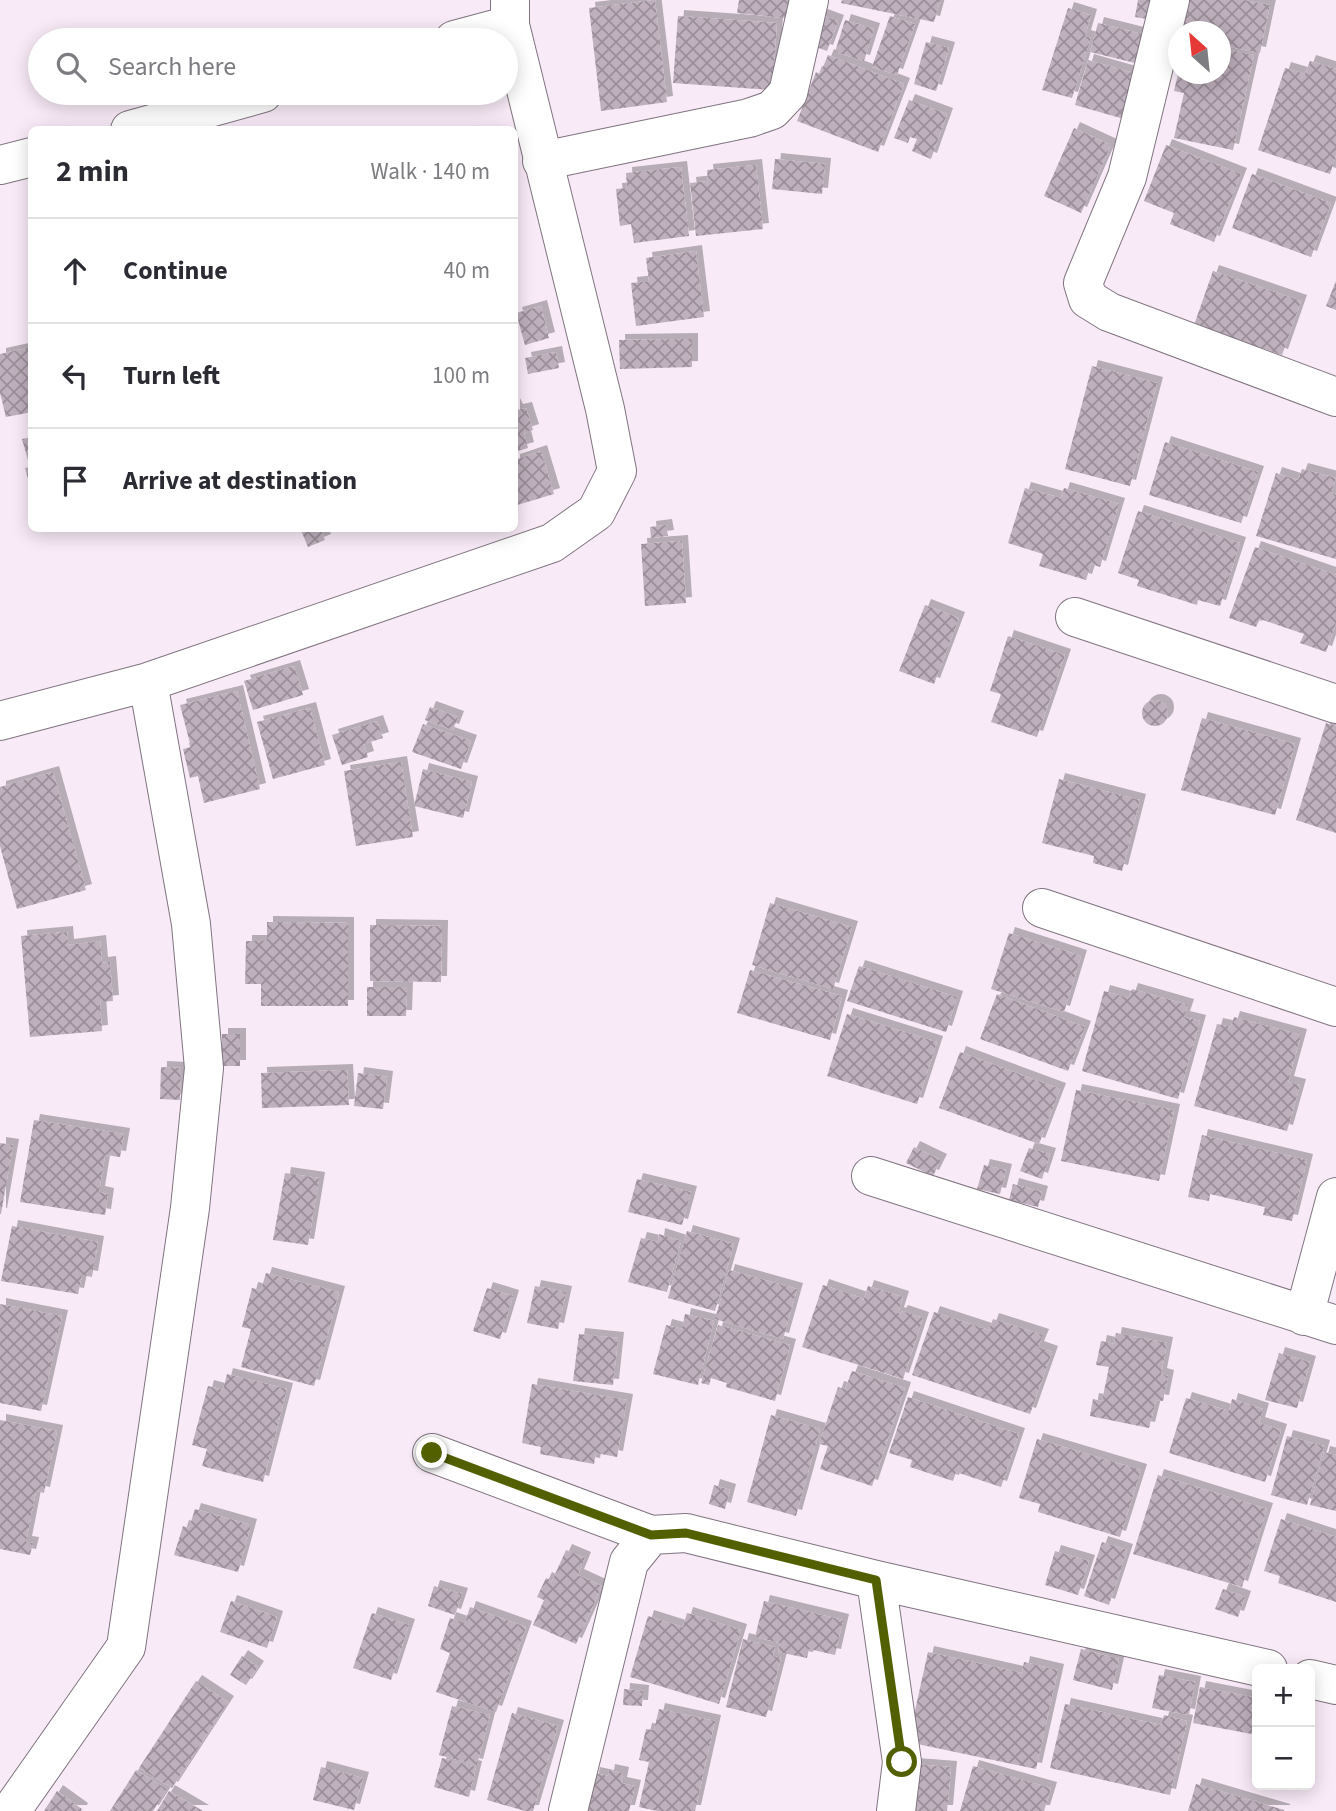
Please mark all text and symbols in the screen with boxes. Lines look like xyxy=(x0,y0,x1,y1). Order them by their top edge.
north arrow xyxy=(1168,21,1231,84)
search box xyxy=(28,28,518,105)
icon: search xyxy=(52,48,90,86)
text: Search here xyxy=(108,48,236,85)
text: 2 min xyxy=(56,150,129,193)
text: Walk · 140 m xyxy=(371,155,490,188)
icon: ahead xyxy=(56,252,94,290)
text: Continue xyxy=(123,252,228,289)
text: 40 m xyxy=(443,254,490,287)
icon: left xyxy=(56,357,94,395)
text: Turn left xyxy=(123,357,220,394)
text: 100 m xyxy=(432,359,490,392)
icon: arrive xyxy=(56,462,94,500)
text: Arrive at destination xyxy=(123,462,357,499)
route end xyxy=(416,1437,447,1468)
map controls xyxy=(1252,1664,1315,1790)
button: + xyxy=(1252,1664,1315,1727)
button: − xyxy=(1252,1727,1315,1790)
route start xyxy=(886,1746,917,1777)

